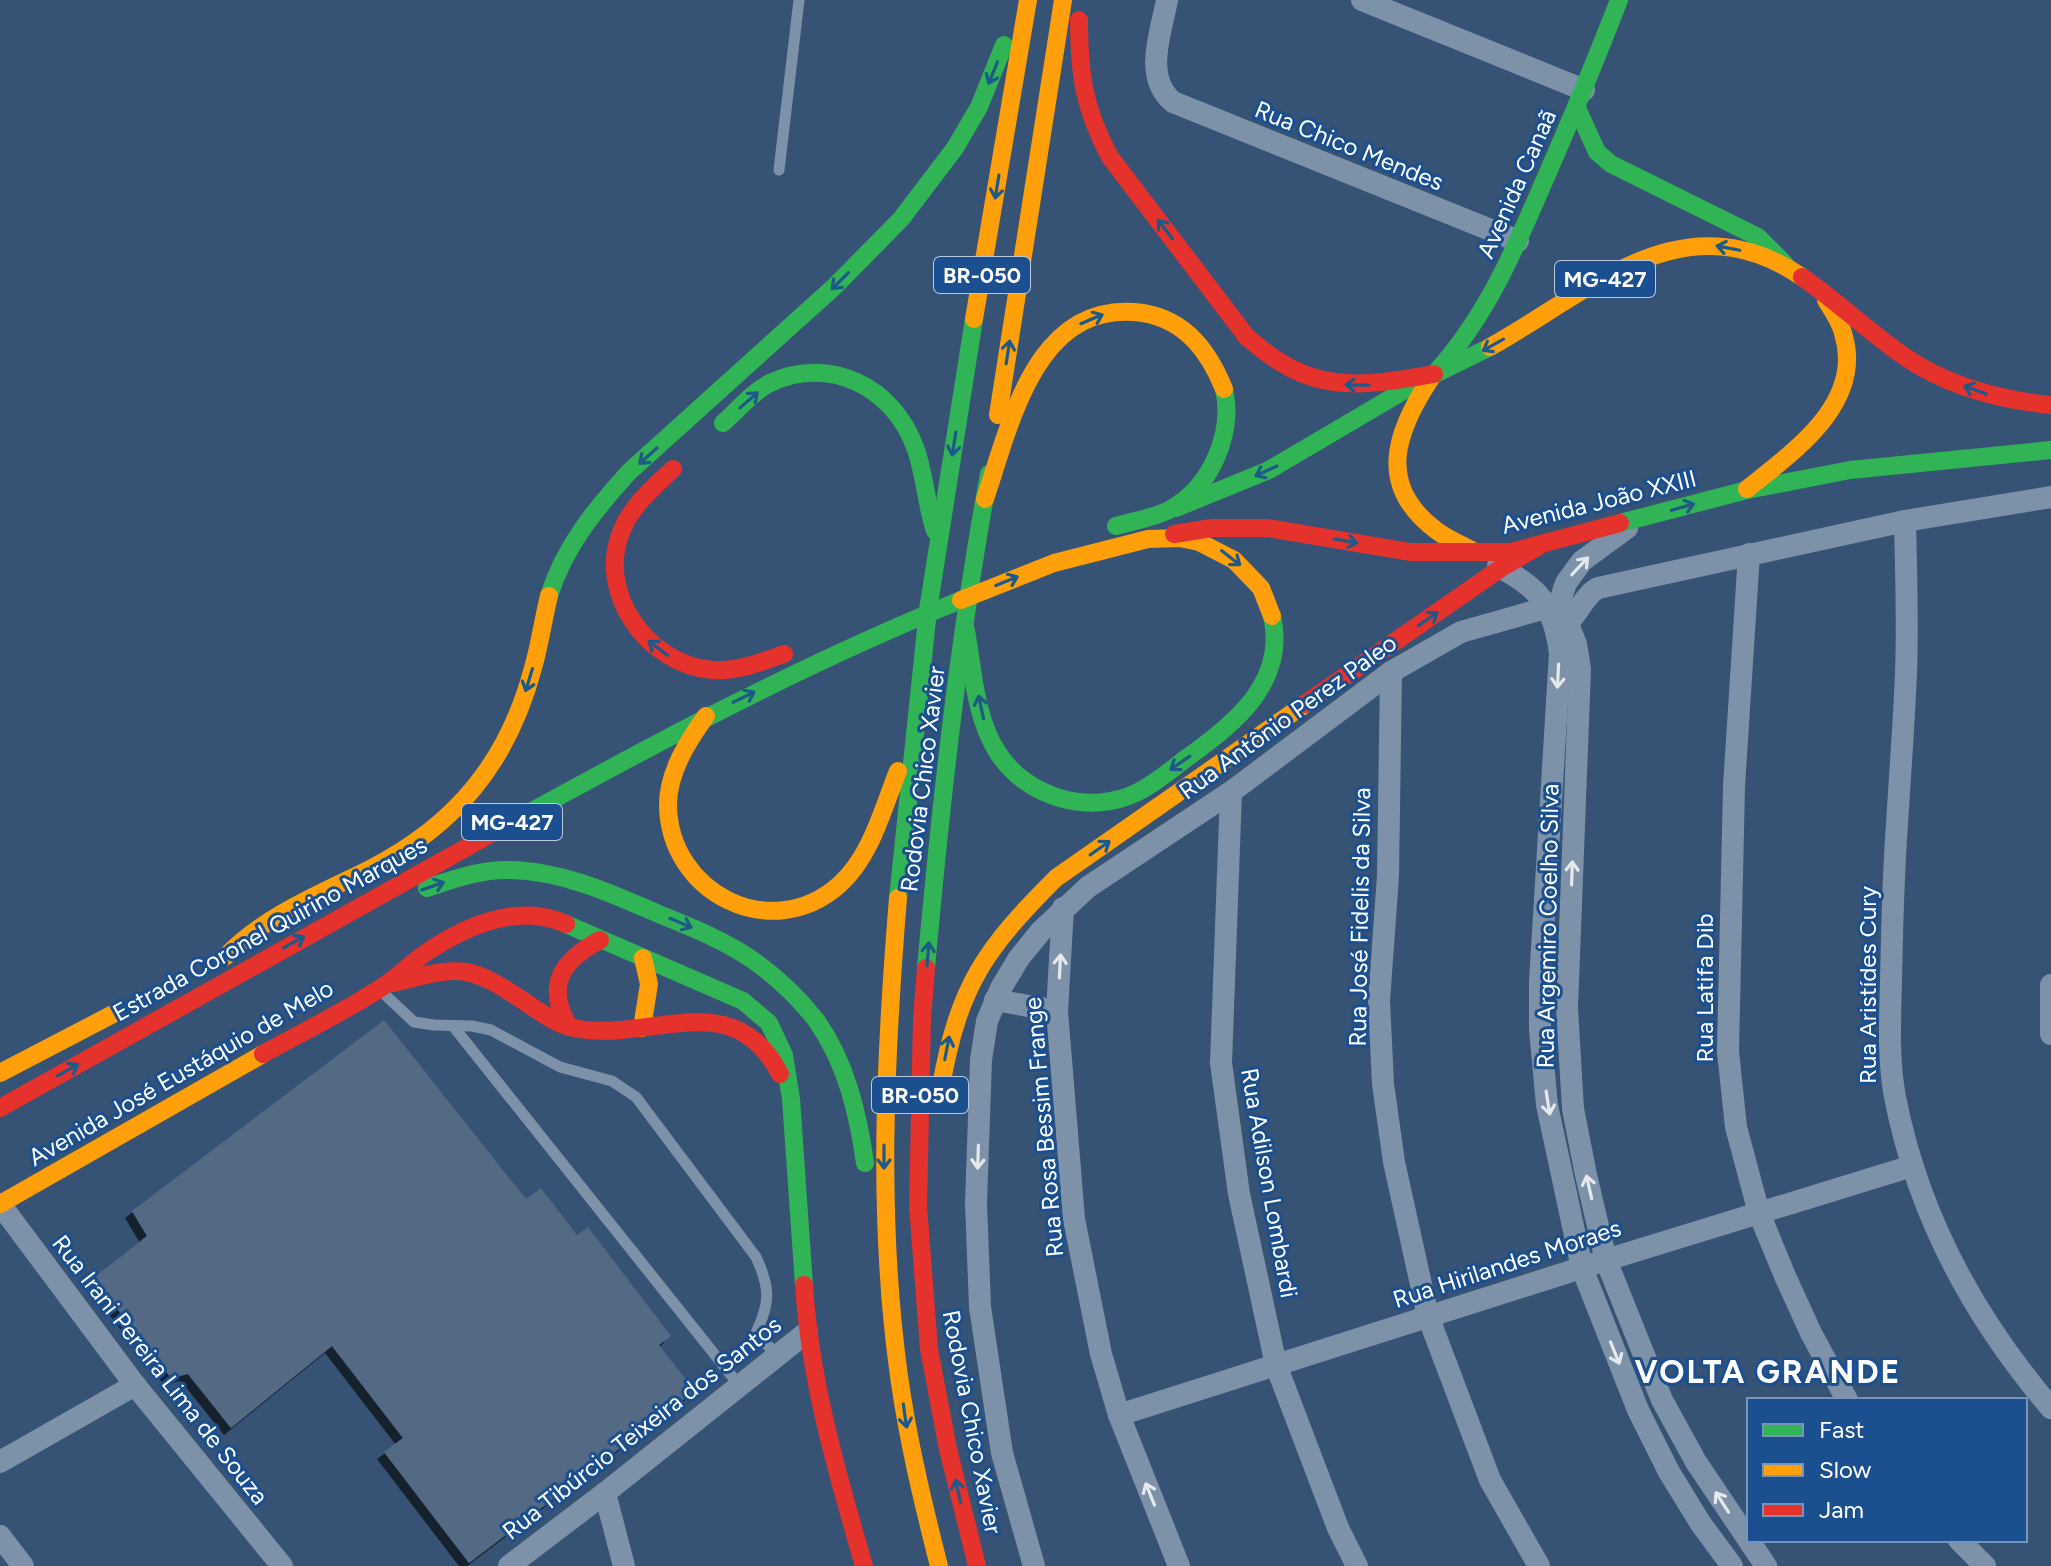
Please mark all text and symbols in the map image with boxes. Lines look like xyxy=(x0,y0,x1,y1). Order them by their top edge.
one-way arrow xyxy=(985,60,999,85)
street label: Rua Chico Mendes xyxy=(1251,94,1448,197)
street label: Avenida Canaã xyxy=(1471,105,1562,263)
one-way arrow xyxy=(989,174,1004,200)
one-way arrow xyxy=(1156,219,1173,240)
one-way arrow xyxy=(1716,239,1741,254)
road number: BR-050 xyxy=(934,257,1030,293)
road number: MG-427 xyxy=(1555,261,1655,297)
one-way arrow xyxy=(830,271,850,290)
one-way arrow xyxy=(1079,310,1104,325)
one-way arrow xyxy=(1482,338,1506,353)
one-way arrow xyxy=(1001,340,1016,365)
one-way arrow xyxy=(1344,377,1371,392)
one-way arrow xyxy=(1963,382,1988,397)
one-way arrow xyxy=(738,391,759,409)
one-way arrow xyxy=(946,431,961,456)
one-way arrow xyxy=(638,446,658,464)
street label: Avenida João XXIII xyxy=(1498,463,1699,540)
one-way arrow xyxy=(1255,464,1279,479)
one-way arrow xyxy=(1670,499,1696,514)
one-way arrow xyxy=(1333,535,1358,550)
one-way arrow xyxy=(1220,549,1241,567)
one-way arrow xyxy=(1570,556,1589,576)
one-way arrow xyxy=(994,573,1019,587)
one-way arrow xyxy=(1417,611,1439,627)
street label: Rua Antônio Perez Paleo xyxy=(1173,628,1402,805)
one-way arrow xyxy=(647,640,669,656)
one-way arrow xyxy=(1550,662,1565,689)
street label: Rodovia Chico Xavier xyxy=(894,664,951,894)
one-way arrow xyxy=(521,667,535,692)
one-way arrow xyxy=(732,689,756,704)
one-way arrow xyxy=(973,695,988,720)
one-way arrow xyxy=(1170,754,1191,771)
street label: Rua Argemiro Coelho Silva xyxy=(1531,783,1564,1069)
street label: Rua José Fidelis da Silva xyxy=(1343,787,1376,1047)
road number: MG-427 xyxy=(462,804,562,840)
street label: Estrada Coronel Quirino Marques xyxy=(108,830,432,1027)
one-way arrow xyxy=(1088,840,1110,856)
one-way arrow xyxy=(1565,860,1580,887)
one-way arrow xyxy=(420,878,445,893)
street label: Rua Aristídes Cury xyxy=(1853,886,1882,1084)
street label: Rua Latifa Dib xyxy=(1690,913,1719,1063)
one-way arrow xyxy=(668,917,693,932)
one-way arrow xyxy=(282,934,306,949)
one-way arrow xyxy=(921,941,936,968)
one-way arrow xyxy=(1052,953,1067,980)
street label: Avenida José Eustáquio de Melo xyxy=(23,973,338,1172)
street label: Rua Rosa Bessim Frange xyxy=(1018,996,1069,1258)
one-way arrow xyxy=(940,1036,955,1062)
one-way arrow xyxy=(56,1062,79,1078)
street label: Rua Adilson Lombardi xyxy=(1235,1066,1304,1300)
road number: BR-050 xyxy=(872,1077,968,1113)
one-way arrow xyxy=(1541,1090,1556,1115)
one-way arrow xyxy=(876,1143,892,1170)
one-way arrow xyxy=(970,1143,985,1170)
one-way arrow xyxy=(1581,1174,1596,1200)
street label: Rua Hirilandes Moraes xyxy=(1389,1213,1624,1314)
street label: Rua Irani Pereira Lima de Souza xyxy=(46,1229,275,1510)
street label: Rodovia Chico Xavier xyxy=(937,1308,1008,1536)
street label: Rua Tibúrcio Teixeira dos Santos xyxy=(497,1310,787,1545)
one-way arrow xyxy=(1609,1340,1624,1365)
district label: VOLTA GRANDE xyxy=(1635,1353,1901,1391)
legend xyxy=(1747,1398,2027,1542)
one-way arrow xyxy=(898,1402,913,1429)
text: Fast xyxy=(1819,1415,1864,1444)
text: Slow xyxy=(1819,1455,1872,1484)
one-way arrow xyxy=(950,1478,965,1504)
one-way arrow xyxy=(1142,1482,1156,1507)
one-way arrow xyxy=(1713,1491,1730,1513)
text: Jam xyxy=(1819,1495,1864,1524)

